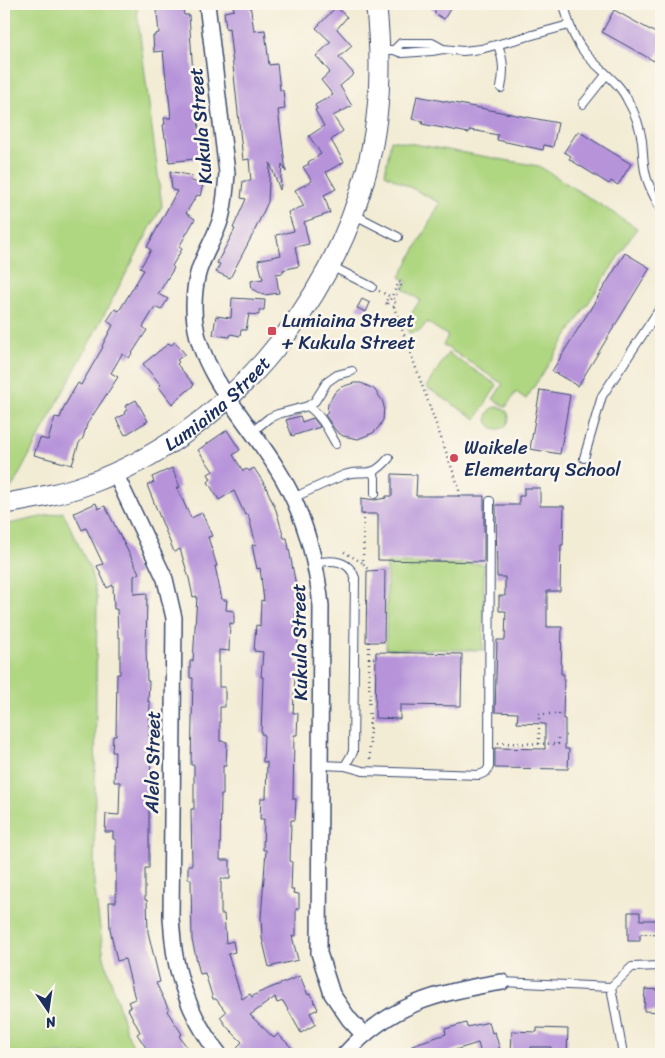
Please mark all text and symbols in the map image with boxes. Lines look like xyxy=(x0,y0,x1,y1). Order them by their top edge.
street label: Kukula Street xyxy=(179,66,222,186)
place label: Lumiaina Street + Kukula Street xyxy=(281,304,416,359)
marker: Lumiaina Street + Kukula Street xyxy=(266,325,278,337)
street label: Lumiaina Street xyxy=(157,348,279,460)
place label: Waikele Elementary School xyxy=(464,431,621,486)
marker: Waikele Elementary School xyxy=(448,452,460,464)
street label: Kukula Street xyxy=(282,583,317,701)
street label: Alelo Street xyxy=(135,711,170,814)
north arrow xyxy=(22,986,72,1036)
text: N xyxy=(43,1009,59,1036)

